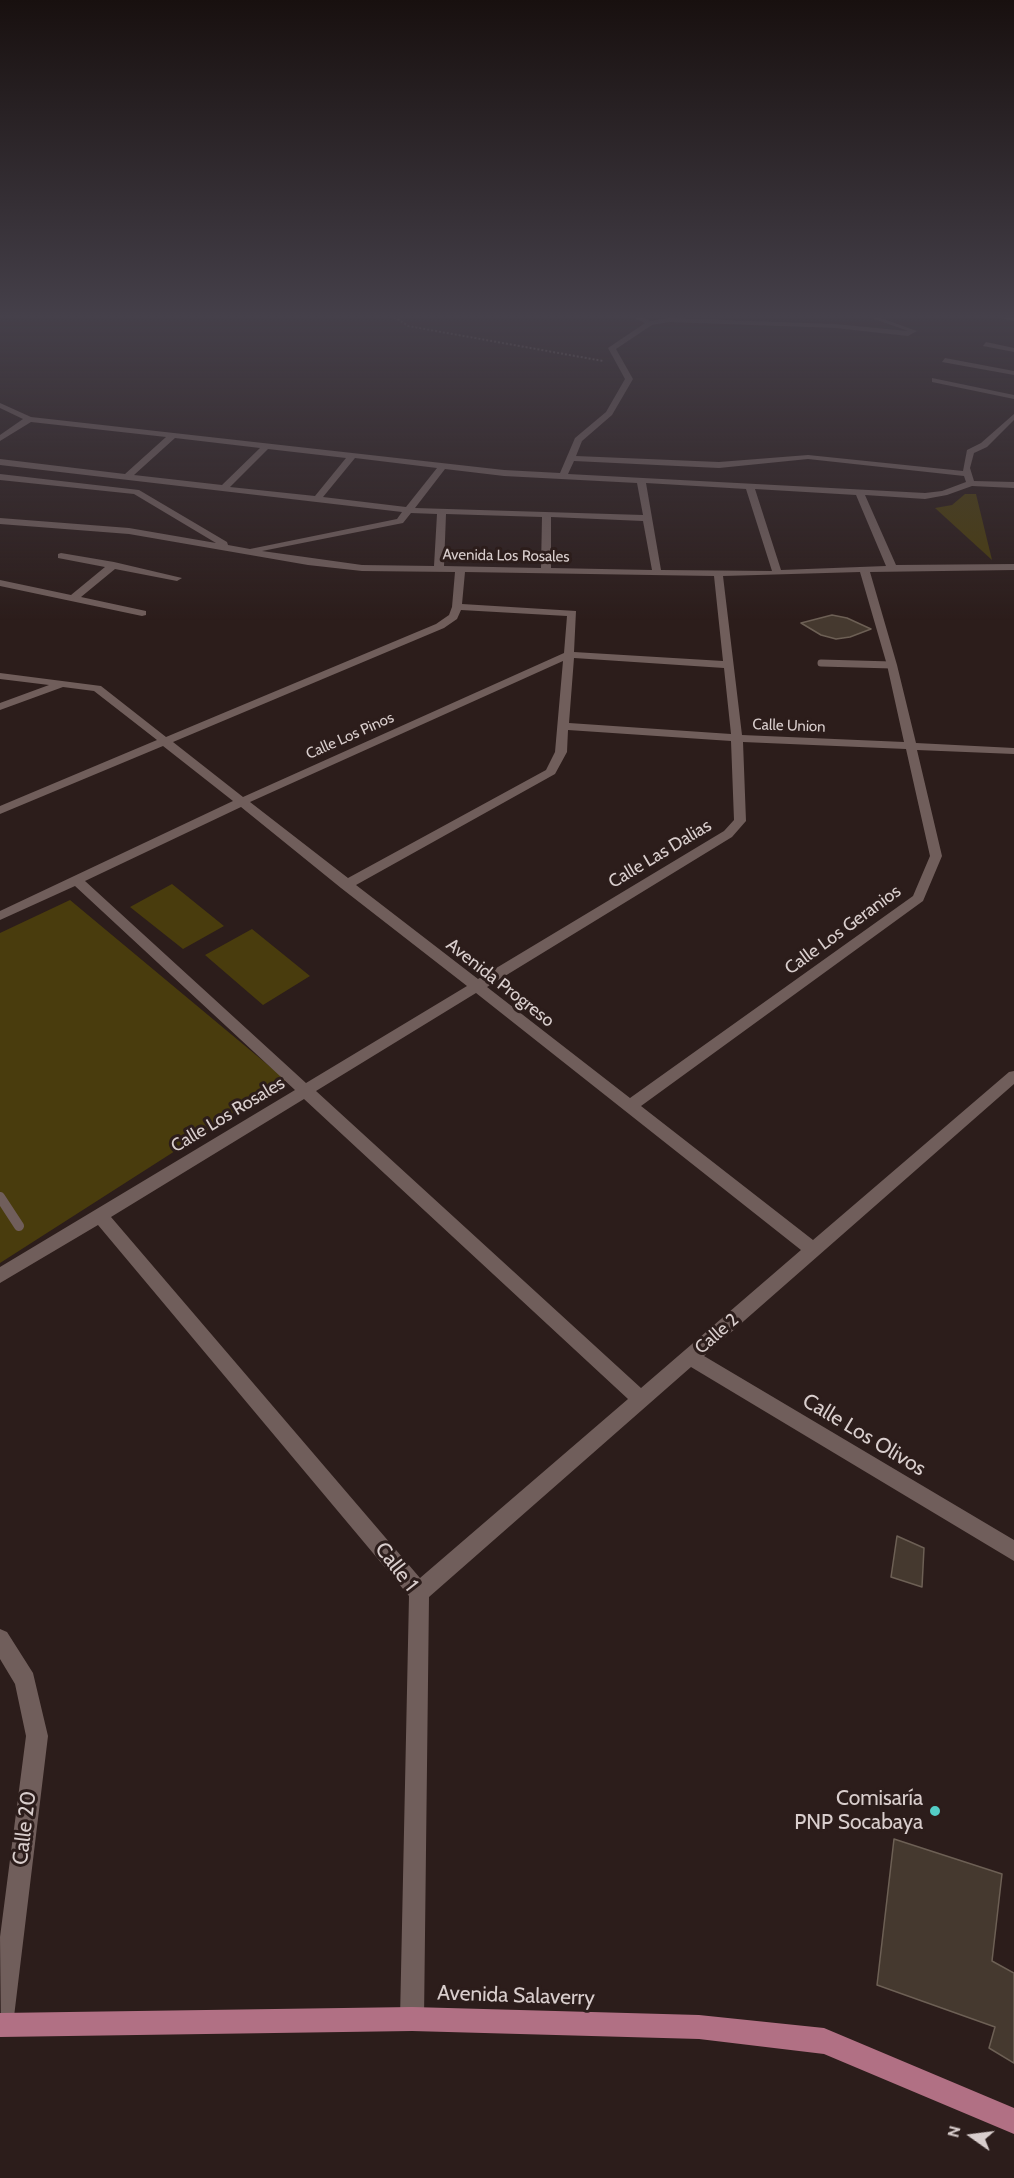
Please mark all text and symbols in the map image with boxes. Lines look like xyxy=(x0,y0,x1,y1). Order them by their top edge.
street label: Avenida Los Rosales xyxy=(442,546,570,566)
street label: Calle Los Pinos xyxy=(303,709,397,763)
street label: Calle Union xyxy=(752,716,826,736)
street label: Calle Las Dalias xyxy=(605,815,715,893)
street label: Calle Los Geranios xyxy=(781,881,905,979)
street label: Avenida Progreso xyxy=(442,934,558,1032)
street label: Calle Los Rosales xyxy=(167,1073,289,1157)
street label: Calle 2 xyxy=(691,1309,743,1359)
street label: Calle Los Olivos xyxy=(798,1388,930,1482)
street label: Calle 1 xyxy=(369,1538,423,1596)
place label: Comisaría PNP Socabaya xyxy=(794,1786,923,1836)
street label: Calle 20 xyxy=(8,1790,42,1866)
marker: Comisaría PNP Socabaya xyxy=(928,1804,942,1818)
street label: Avenida Salaverry xyxy=(437,1981,595,2011)
north arrow xyxy=(942,2106,1002,2166)
text: N xyxy=(943,2124,965,2139)

